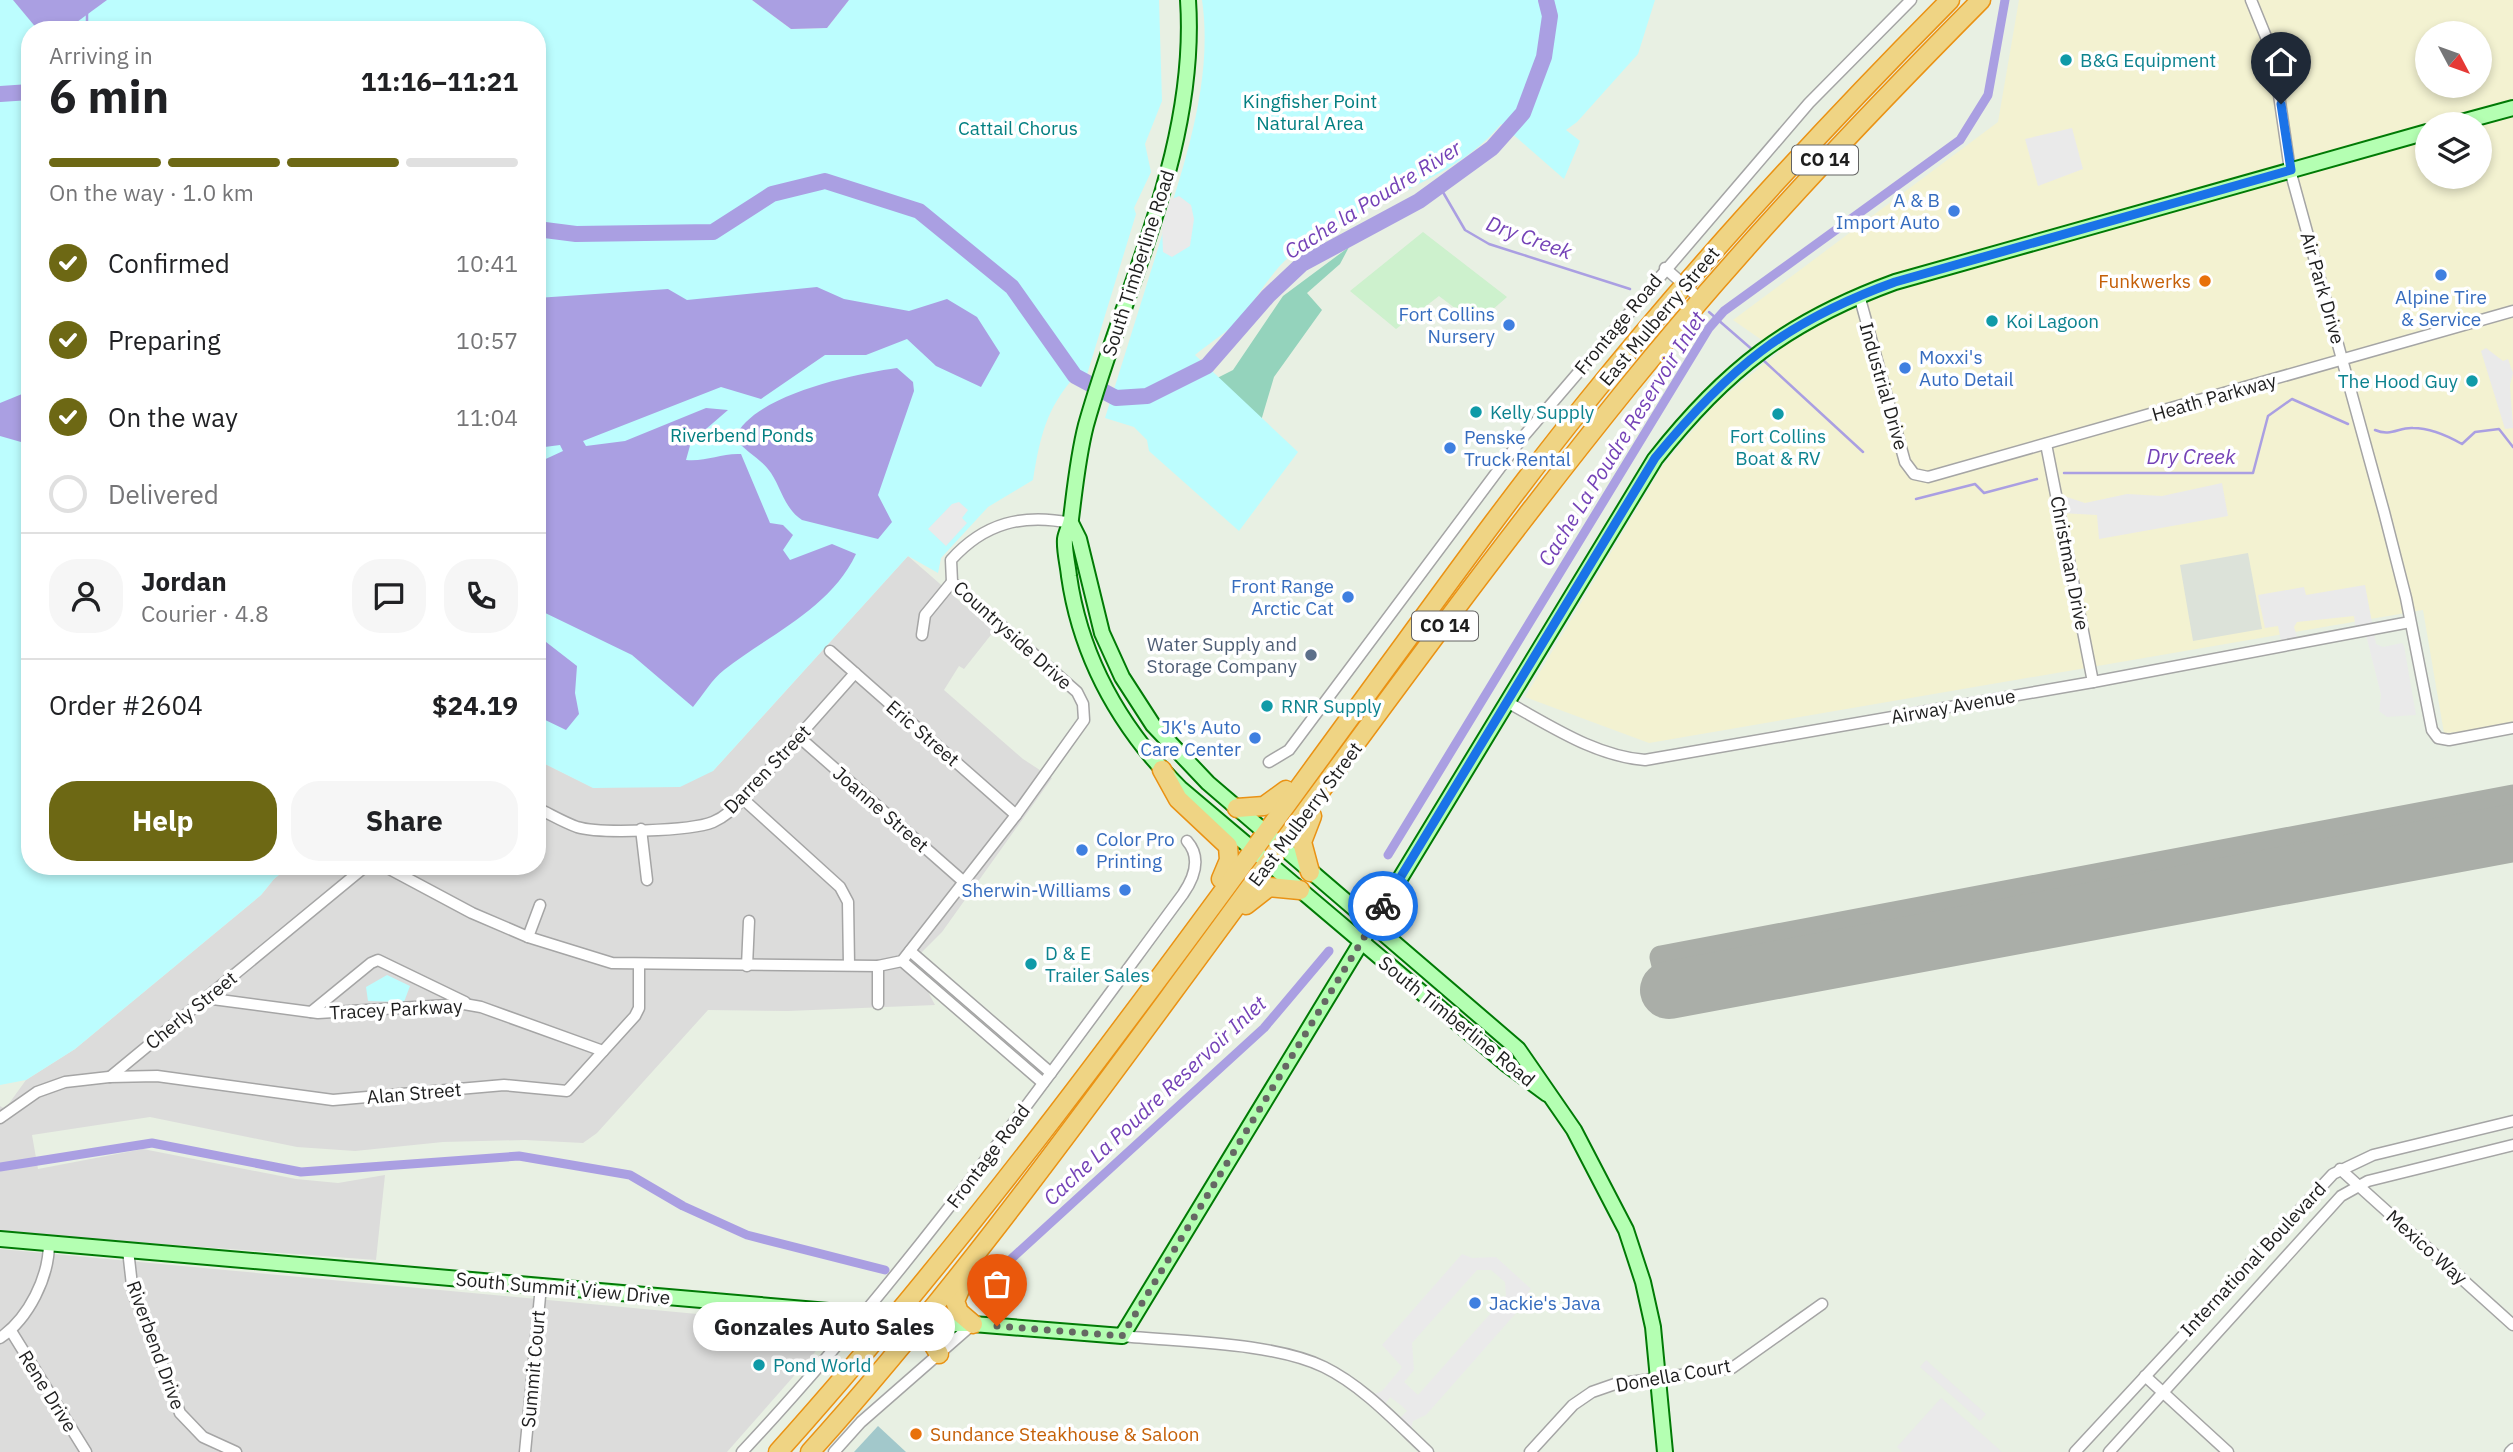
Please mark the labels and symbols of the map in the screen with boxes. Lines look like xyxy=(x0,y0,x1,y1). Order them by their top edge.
north arrow xyxy=(2415,21,2492,98)
pin xyxy=(2251,32,2311,104)
place label: B&G Equipment xyxy=(2080,48,2216,72)
marker: B&G Equipment xyxy=(2058,52,2074,68)
park label: Kingfisher Point Natural Area xyxy=(1243,89,1377,135)
park label: Cattail Chorus xyxy=(958,116,1078,140)
water label: Cache la Poudre River xyxy=(1279,133,1467,265)
road number: CO 14 xyxy=(1792,146,1858,174)
street label: South Timberline Road xyxy=(1097,167,1179,359)
place label: A & B Import Auto xyxy=(1836,188,1940,234)
marker: A & B Import Auto xyxy=(1946,203,1962,219)
water label: Dry Creek xyxy=(1483,209,1577,266)
street label: Air Park Drive xyxy=(2296,229,2350,347)
street label: East Mulberry Street xyxy=(1594,241,1724,391)
marker: Alpine Tire & Service xyxy=(2433,267,2449,283)
street label: Frontage Road xyxy=(1569,269,1667,379)
place label: Funkwerks xyxy=(2098,269,2191,293)
marker: Funkwerks xyxy=(2197,273,2213,289)
place label: Alpine Tire & Service xyxy=(2395,285,2487,331)
place label: Fort Collins Nursery xyxy=(1399,302,1496,348)
water label: Cache La Poudre Reservoir Inlet xyxy=(1531,305,1712,571)
place label: Koi Lagoon xyxy=(2006,309,2099,333)
marker: Koi Lagoon xyxy=(1984,313,2000,329)
marker: Fort Collins Nursery xyxy=(1501,317,1517,333)
street label: Industrial Drive xyxy=(1854,319,1914,453)
place label: Moxxi's Auto Detail xyxy=(1919,345,2014,391)
marker: Moxxi's Auto Detail xyxy=(1897,360,1913,376)
street label: Heath Parkway xyxy=(2149,368,2279,426)
place label: The Hood Guy xyxy=(2338,369,2459,393)
marker: The Hood Guy xyxy=(2464,373,2480,389)
place label: Kelly Supply xyxy=(1490,400,1595,424)
marker: Kelly Supply xyxy=(1468,404,1484,420)
marker: Fort Collins Boat & RV xyxy=(1770,406,1786,422)
park label: Riverbend Ponds xyxy=(670,423,814,447)
place label: Fort Collins Boat & RV xyxy=(1730,424,1826,470)
place label: Penske Truck Rental xyxy=(1464,425,1571,471)
marker: Penske Truck Rental xyxy=(1442,440,1458,456)
water label: Dry Creek xyxy=(2146,442,2237,470)
street label: Christman Drive xyxy=(2045,494,2095,632)
place label: Front Range Arctic Cat xyxy=(1231,574,1334,620)
street label: Countryside Drive xyxy=(949,575,1077,695)
marker: Front Range Arctic Cat xyxy=(1340,589,1356,605)
road number: CO 14 xyxy=(1412,612,1478,640)
place label: Water Supply and Storage Company xyxy=(1147,632,1298,678)
marker: Water Supply and Storage Company xyxy=(1303,647,1319,663)
street label: Airway Avenue xyxy=(1889,683,2017,729)
place label: RNR Supply xyxy=(1281,694,1382,718)
street label: Eric Street xyxy=(882,695,964,771)
marker: RNR Supply xyxy=(1259,698,1275,714)
place label: JK's Auto Care Center xyxy=(1140,715,1241,761)
street label: Darren Street xyxy=(719,719,815,819)
marker: JK's Auto Care Center xyxy=(1247,730,1263,746)
street label: East Mulberry Street xyxy=(1243,737,1367,891)
street label: Joanne Street xyxy=(828,761,934,857)
place label: Color Pro Printing xyxy=(1096,827,1175,873)
marker: Color Pro Printing xyxy=(1074,842,1090,858)
courier xyxy=(1348,871,1418,941)
place label: Sherwin-Williams xyxy=(961,878,1111,902)
marker: Sherwin-Williams xyxy=(1117,882,1133,898)
place label: D & E Trailer Sales xyxy=(1045,941,1150,987)
street label: South Timberline Road xyxy=(1374,951,1540,1091)
marker: D & E Trailer Sales xyxy=(1023,956,1039,972)
street label: Cherly Street xyxy=(140,966,242,1054)
water label: Cache La Poudre Reservoir Inlet xyxy=(1037,989,1273,1211)
street label: Tracey Parkway xyxy=(329,994,464,1024)
street label: Alan Street xyxy=(366,1077,462,1109)
street label: Frontage Road xyxy=(941,1099,1035,1213)
street label: International Boulevard xyxy=(2175,1177,2331,1341)
street label: Mexico Way xyxy=(2381,1204,2473,1290)
pin xyxy=(967,1254,1027,1326)
street label: South Summit View Drive xyxy=(455,1267,671,1309)
street label: Riverbend Drive xyxy=(122,1277,190,1413)
place label: Jackie's Java xyxy=(1489,1291,1601,1315)
marker: Jackie's Java xyxy=(1467,1295,1483,1311)
callout: Gonzales Auto Sales xyxy=(692,1302,955,1350)
street label: Summit Court xyxy=(516,1309,550,1429)
street label: Rene Drive xyxy=(13,1346,83,1436)
place label: Pond World xyxy=(773,1353,872,1377)
street label: Donella Court xyxy=(1614,1353,1732,1397)
marker: Pond World xyxy=(751,1357,767,1373)
place label: Sundance Steakhouse & Saloon xyxy=(930,1422,1200,1446)
marker: Sundance Steakhouse & Saloon xyxy=(908,1426,924,1442)

